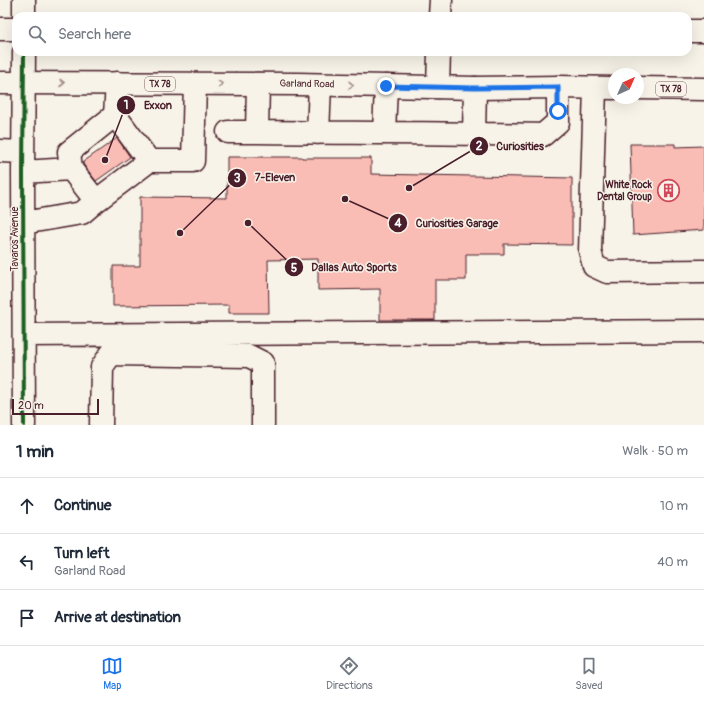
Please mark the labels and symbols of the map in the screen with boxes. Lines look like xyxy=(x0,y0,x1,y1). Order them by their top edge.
north arrow xyxy=(608,68,644,104)
road number: TX 78 xyxy=(145,77,175,91)
route end xyxy=(377,77,395,95)
street label: Garland Road xyxy=(279,78,335,90)
one-way arrow xyxy=(59,79,65,87)
one-way arrow xyxy=(217,80,223,88)
one-way arrow xyxy=(348,81,354,89)
road number: TX 78 xyxy=(656,82,686,96)
callout: Exxon xyxy=(116,93,180,116)
text: 1 xyxy=(124,98,128,113)
text: Exxon xyxy=(144,99,172,112)
route start xyxy=(549,102,567,120)
callout: Curiosities xyxy=(469,135,552,158)
text: 2 xyxy=(476,139,483,154)
text: Curiosities xyxy=(496,140,544,153)
callout: 7-Eleven xyxy=(227,166,304,189)
text: 3 xyxy=(234,171,241,186)
text: 7-Eleven xyxy=(255,171,295,184)
building icon: White Rock Dental Group xyxy=(655,178,681,204)
place label: White Rock Dental Group xyxy=(597,179,653,203)
street label: Tavaros Avenue xyxy=(9,206,21,271)
callout: Curiosities Garage xyxy=(388,212,506,235)
text: 4 xyxy=(394,216,402,231)
text: Curiosities Garage xyxy=(416,217,499,230)
callout: Dallas Auto Sports xyxy=(284,256,405,279)
text: 5 xyxy=(291,261,298,276)
text: Dallas Auto Sports xyxy=(311,261,397,274)
scale bar xyxy=(12,397,99,416)

